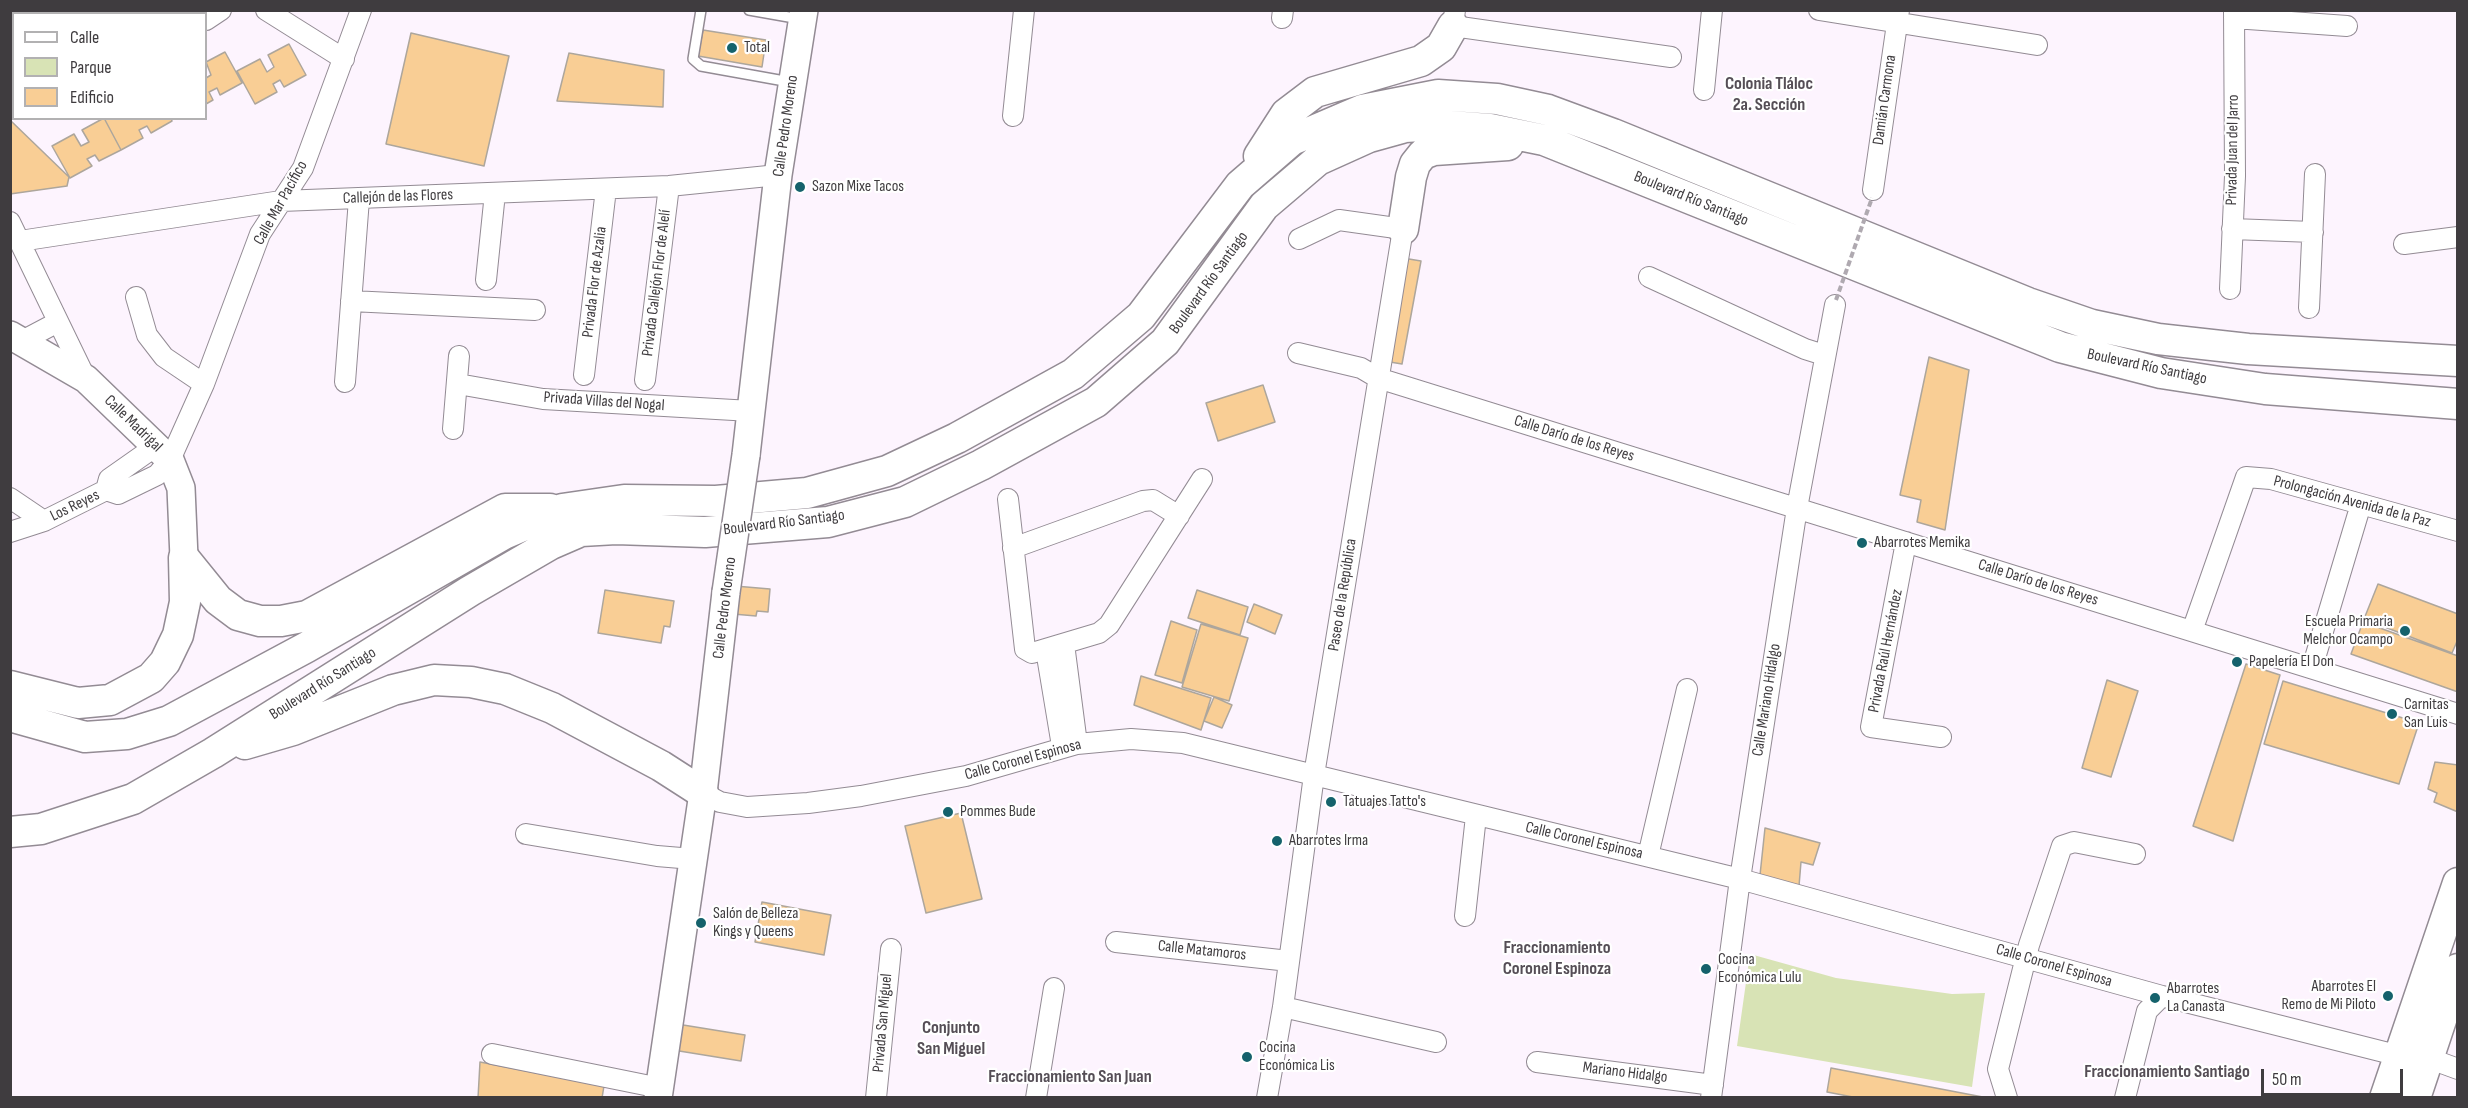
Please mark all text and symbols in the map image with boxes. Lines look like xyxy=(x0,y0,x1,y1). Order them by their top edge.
legend xyxy=(12,12,207,120)
text: Calle xyxy=(70,27,99,48)
place label: Total xyxy=(744,38,770,58)
marker: Total xyxy=(725,41,739,55)
street label: Damián Carmona xyxy=(1869,54,1901,146)
text: Parque xyxy=(70,57,111,78)
district label: Colonia Tláloc 2a. Sección xyxy=(1725,73,1813,116)
street label: Calle Pedro Moreno xyxy=(769,74,803,178)
text: Edificio xyxy=(70,87,114,108)
street label: Privada Juan del Jarro xyxy=(2222,94,2244,206)
street label: Calle Mar Pacífico xyxy=(250,157,312,249)
street label: Boulevard Río Santiago xyxy=(1631,167,1751,231)
place label: Sazon Mixe Tacos xyxy=(812,177,904,197)
marker: Sazon Mixe Tacos xyxy=(793,180,807,194)
street label: Callejón de las Flores xyxy=(343,185,453,209)
street label: Privada Callejón Flor de Alelí xyxy=(638,209,676,357)
street label: Privada Flor de Azalia xyxy=(579,225,611,339)
street label: Boulevard Río Santiago xyxy=(1165,228,1253,338)
street label: Boulevard Río Santiago xyxy=(2085,345,2209,389)
street label: Privada Villas del Nogal xyxy=(543,388,665,416)
street label: Calle Madrigal xyxy=(100,391,166,457)
street label: Calle Darío de los Reyes xyxy=(1512,412,1636,466)
street label: Prolongación Avenida de la Paz xyxy=(2271,472,2433,532)
street label: Los Reyes xyxy=(47,486,103,526)
street label: Boulevard Río Santiago xyxy=(722,506,846,540)
place label: Abarrotes Memika xyxy=(1874,533,1970,553)
marker: Abarrotes Memika xyxy=(1855,536,1869,550)
street label: Paseo de la República xyxy=(1325,537,1361,653)
street label: Calle Pedro Moreno xyxy=(709,556,741,660)
street label: Calle Darío de los Reyes xyxy=(1976,556,2100,610)
street label: Privada Raúl Hernández xyxy=(1865,588,1907,714)
place label: Escuela Primaria Melchor Ocampo xyxy=(2303,612,2393,650)
marker: Escuela Primaria Melchor Ocampo xyxy=(2398,624,2412,638)
street label: Calle Mariano Hidalgo xyxy=(1749,642,1785,758)
street label: Boulevard Río Santiago xyxy=(266,644,380,724)
place label: Papelería El Don xyxy=(2249,652,2334,672)
marker: Papelería El Don xyxy=(2230,655,2244,669)
place label: Carnitas San Luis xyxy=(2404,695,2449,733)
marker: Carnitas San Luis xyxy=(2385,707,2399,721)
street label: Calle Coronel Espinosa xyxy=(963,735,1083,785)
place label: Tatuajes Tatto's xyxy=(1343,792,1426,812)
marker: Tatuajes Tatto's xyxy=(1324,795,1338,809)
place label: Pommes Bude xyxy=(960,802,1036,822)
marker: Pommes Bude xyxy=(941,805,955,819)
street label: Calle Coronel Espinosa xyxy=(1523,818,1645,864)
place label: Abarrotes Irma xyxy=(1289,831,1368,851)
marker: Abarrotes Irma xyxy=(1270,834,1284,848)
place label: Salón de Belleza Kings y Queens xyxy=(713,904,799,942)
marker: Salón de Belleza Kings y Queens xyxy=(694,916,708,930)
street label: Calle Matamoros xyxy=(1157,937,1247,965)
district label: Fraccionamiento Coronel Espinoza xyxy=(1503,937,1611,980)
street label: Calle Coronel Espinosa xyxy=(1994,940,2114,992)
place label: Cocina Económica Lulu xyxy=(1718,950,1801,988)
marker: Cocina Económica Lulu xyxy=(1699,962,1713,976)
street label: Privada San Miguel xyxy=(869,973,897,1073)
place label: Abarrotes El Remo de Mi Piloto xyxy=(2282,977,2376,1015)
place label: Abarrotes La Canasta xyxy=(2167,979,2225,1017)
marker: Abarrotes El Remo de Mi Piloto xyxy=(2381,989,2395,1003)
marker: Abarrotes La Canasta xyxy=(2148,991,2162,1005)
district label: Conjunto San Miguel xyxy=(917,1017,985,1060)
place label: Cocina Económica Lis xyxy=(1259,1038,1335,1076)
marker: Cocina Económica Lis xyxy=(1240,1050,1254,1064)
scale bar xyxy=(2264,1057,2406,1095)
street label: Mariano Hidalgo xyxy=(1581,1058,1669,1088)
district label: Fraccionamiento Santiago xyxy=(2084,1061,2250,1083)
district label: Fraccionamiento San Juan xyxy=(988,1066,1152,1088)
text: 50 m xyxy=(2272,1069,2302,1090)

